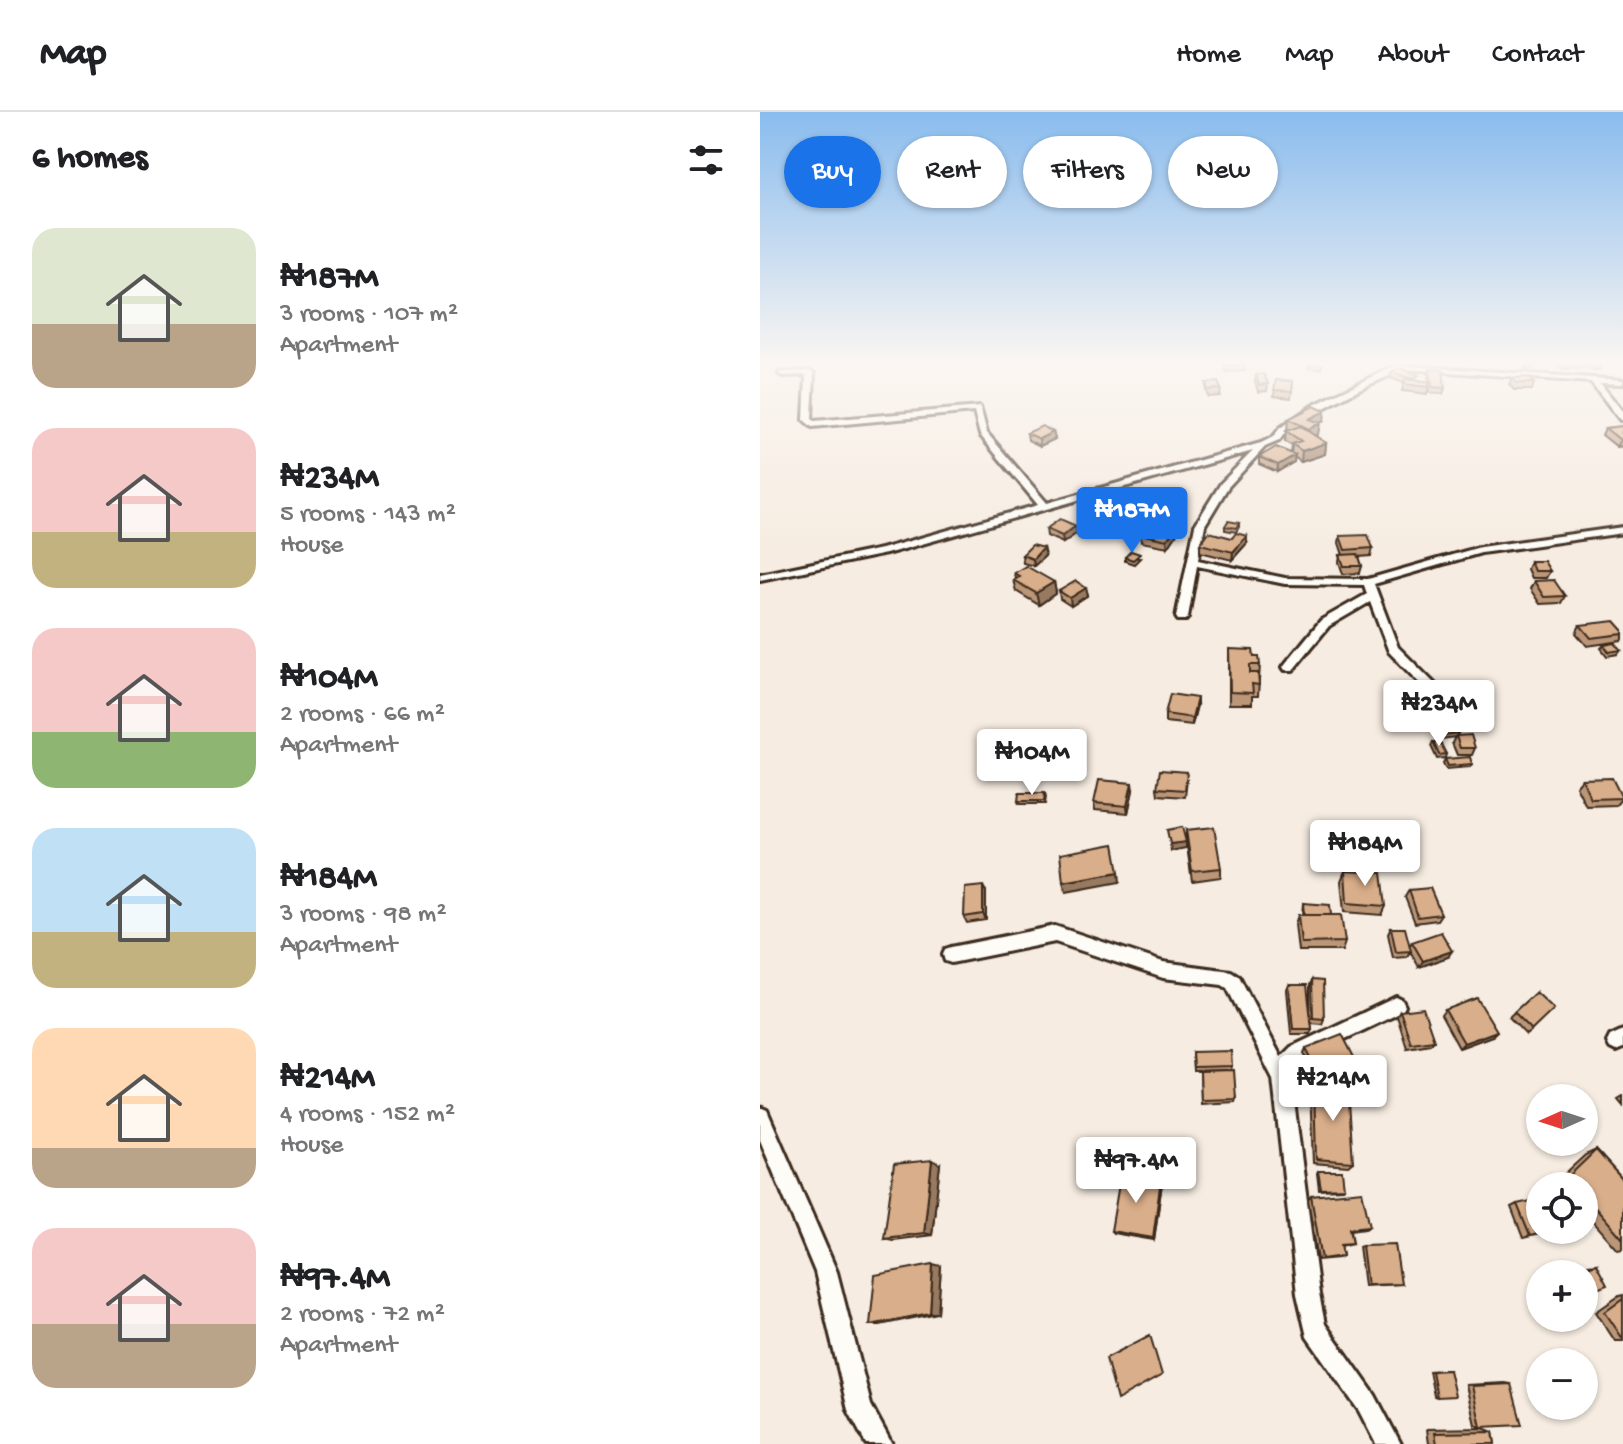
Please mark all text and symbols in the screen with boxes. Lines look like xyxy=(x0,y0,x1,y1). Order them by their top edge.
text: Map xyxy=(40,33,106,77)
text: Home xyxy=(1176,39,1241,72)
text: Map xyxy=(1285,39,1334,72)
text: About xyxy=(1378,39,1448,72)
text: Contact xyxy=(1492,39,1583,72)
chip: Buy xyxy=(784,136,881,208)
chip: Rent xyxy=(897,136,1007,208)
chip: Filters xyxy=(1023,136,1152,208)
chip: New xyxy=(1168,136,1278,208)
icon: filters xyxy=(684,138,728,182)
text: 6 homes xyxy=(32,140,147,180)
icon: home xyxy=(96,260,192,356)
text: ₦187M xyxy=(280,260,378,300)
text: 3 rooms · 107 m² xyxy=(280,300,458,331)
text: Apartment xyxy=(280,331,397,362)
icon: home xyxy=(96,460,192,556)
text: ₦234M xyxy=(280,460,379,500)
pin: ₦187M xyxy=(1076,487,1188,555)
text: ₦187M xyxy=(1094,497,1170,528)
text: 5 rooms · 143 m² xyxy=(280,500,456,531)
text: House xyxy=(280,531,344,562)
icon: home xyxy=(96,660,192,756)
text: ₦104M xyxy=(280,660,377,700)
pin: ₦234M xyxy=(1383,680,1495,748)
text: ₦234M xyxy=(1401,690,1477,721)
text: 2 rooms · 66 m² xyxy=(280,700,445,731)
pin: ₦104M xyxy=(976,729,1088,797)
text: Apartment xyxy=(280,731,397,762)
text: ₦104M xyxy=(995,739,1069,770)
pin: ₦184M xyxy=(1309,820,1421,888)
text: ₦184M xyxy=(1328,830,1402,861)
icon: home xyxy=(96,860,192,956)
text: ₦184M xyxy=(280,860,377,900)
text: 3 rooms · 98 m² xyxy=(280,900,447,931)
text: Apartment xyxy=(280,931,397,962)
pin: ₦214M xyxy=(1277,1055,1389,1123)
icon: home xyxy=(96,1060,192,1156)
text: ₦214M xyxy=(280,1060,375,1100)
text: ₦214M xyxy=(1297,1065,1369,1096)
north arrow xyxy=(1526,1084,1598,1156)
map controls xyxy=(1526,1084,1598,1420)
text: 4 rooms · 152 m² xyxy=(280,1100,455,1131)
text: House xyxy=(280,1131,344,1162)
pin: ₦97.4M xyxy=(1071,1137,1201,1205)
text: ₦97.4M xyxy=(1094,1147,1178,1178)
button: locate xyxy=(1526,1172,1598,1244)
icon: home xyxy=(96,1260,192,1356)
text: ₦97.4M xyxy=(280,1260,390,1300)
button: + xyxy=(1526,1260,1598,1332)
text: 2 rooms · 72 m² xyxy=(280,1300,445,1331)
text: Apartment xyxy=(280,1331,397,1362)
button: − xyxy=(1526,1348,1598,1420)

